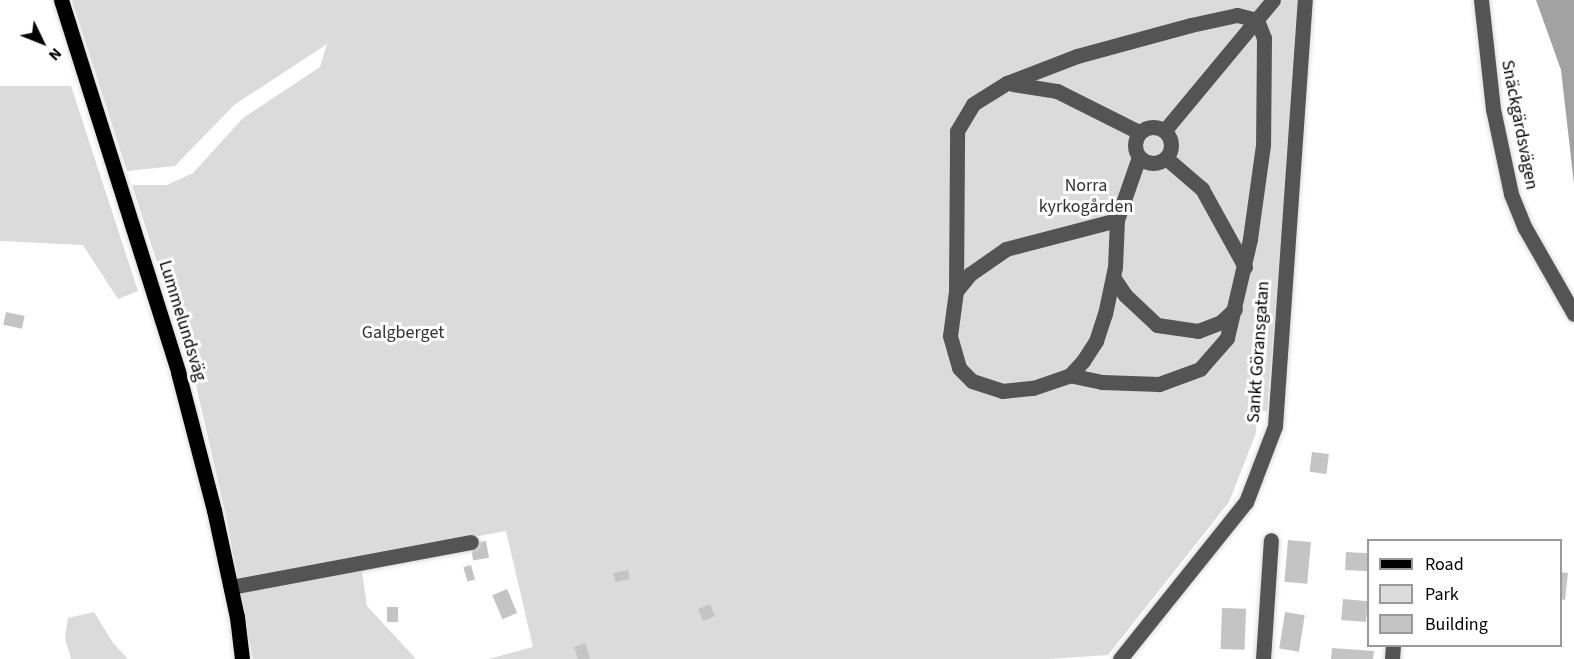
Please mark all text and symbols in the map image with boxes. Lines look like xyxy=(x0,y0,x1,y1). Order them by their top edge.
north arrow xyxy=(12,12,72,72)
text: N xyxy=(43,43,67,66)
street label: Snäckgärdsvägen xyxy=(1496,58,1542,192)
park label: Norra kyrkogården xyxy=(1039,176,1133,219)
street label: Lummelundsväg xyxy=(153,258,211,384)
street label: Sankt Göransgatan xyxy=(1243,280,1275,424)
park label: Galgberget xyxy=(362,322,444,344)
legend xyxy=(1367,539,1562,647)
text: Road xyxy=(1425,552,1464,577)
text: Park xyxy=(1425,582,1459,607)
text: Building xyxy=(1425,612,1488,637)

